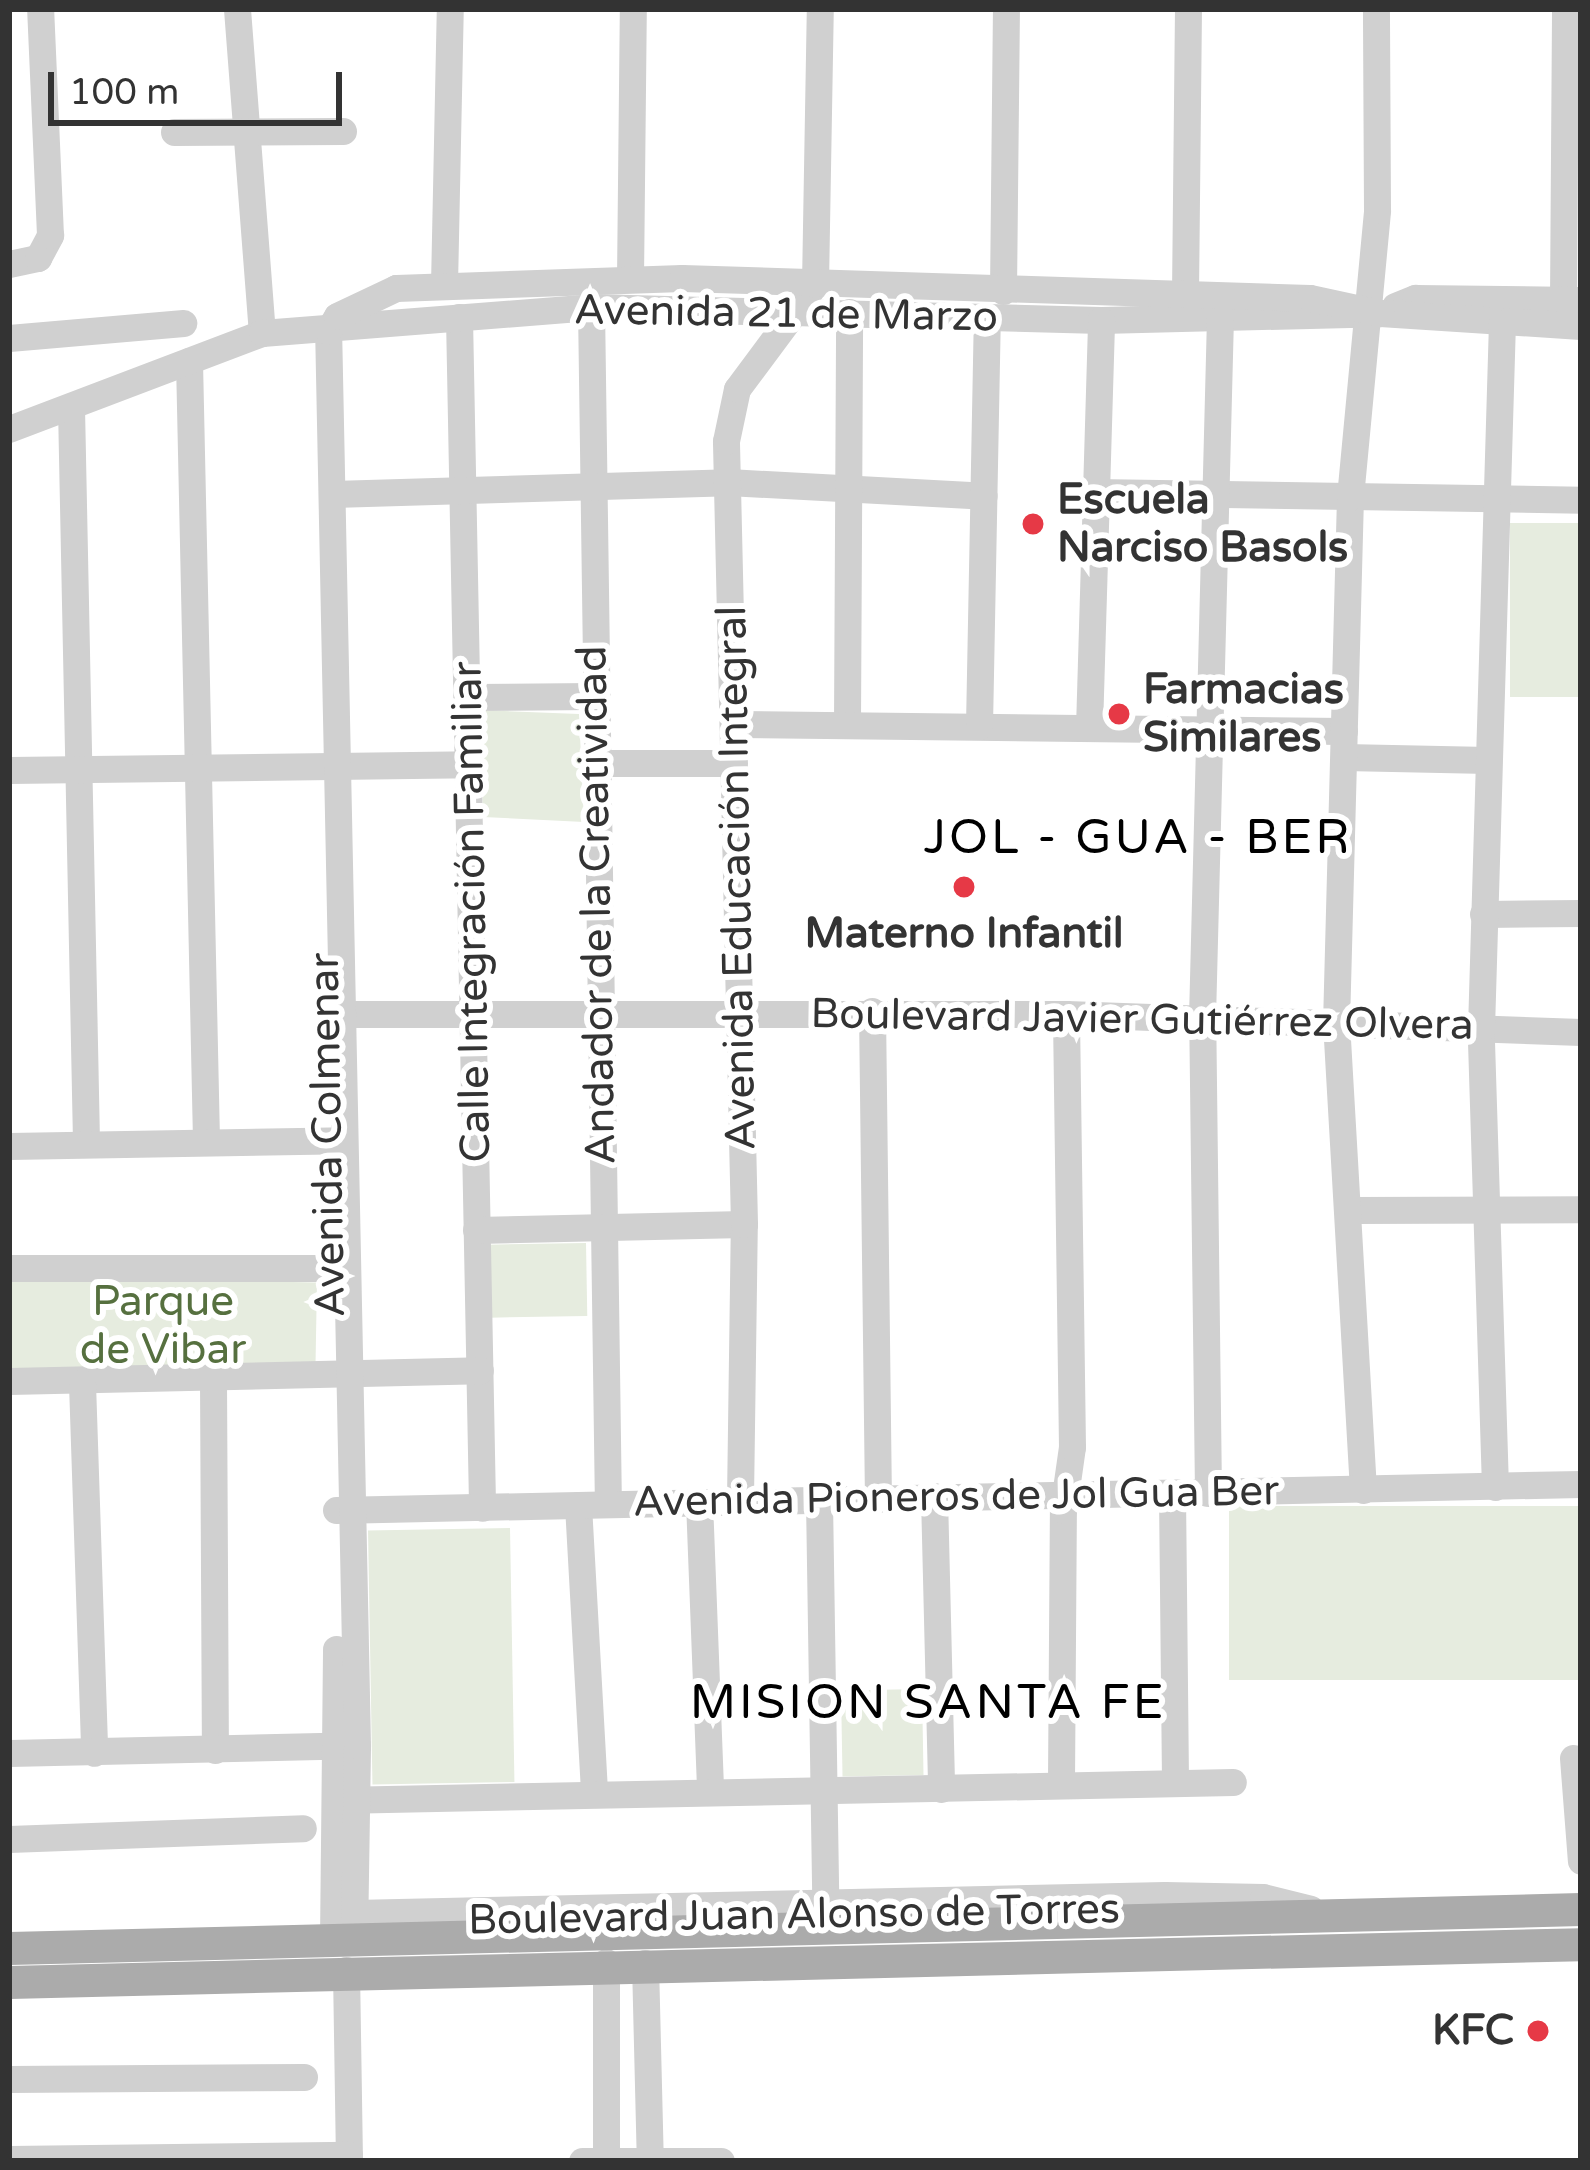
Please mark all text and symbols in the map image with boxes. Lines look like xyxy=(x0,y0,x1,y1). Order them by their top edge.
scale bar xyxy=(54,48,348,122)
text: 100 m xyxy=(69,71,179,114)
street label: Avenida 21 de Marzo xyxy=(573,285,999,343)
place label: Escuela Narciso Basols xyxy=(1057,475,1348,574)
marker: Escuela Narciso Basols xyxy=(1020,511,1046,537)
street label: Avenida Educación Integral xyxy=(707,605,767,1151)
street label: Andador de la Creatividad xyxy=(567,645,627,1165)
street label: Calle Integración Familiar xyxy=(442,661,502,1163)
place label: Farmacias Similares xyxy=(1143,665,1344,764)
marker: Farmacias Similares xyxy=(1106,701,1132,727)
district label: JOL - GUA - BER xyxy=(924,810,1352,868)
marker: Materno Infantil xyxy=(948,871,980,903)
place label: Materno Infantil xyxy=(805,909,1123,959)
street label: Avenida Colmenar xyxy=(300,952,356,1318)
street label: Boulevard Javier Gutiérrez Olvera xyxy=(810,989,1474,1051)
park label: Parque de Vibar xyxy=(80,1277,246,1376)
street label: Avenida Pioneros de Jol Gua Ber xyxy=(632,1466,1280,1528)
district label: MISION SANTA FE xyxy=(690,1675,1166,1733)
street label: Boulevard Juan Alonso de Torres xyxy=(468,1884,1120,1946)
place label: KFC xyxy=(1432,2006,1514,2056)
marker: KFC xyxy=(1525,2018,1551,2044)

